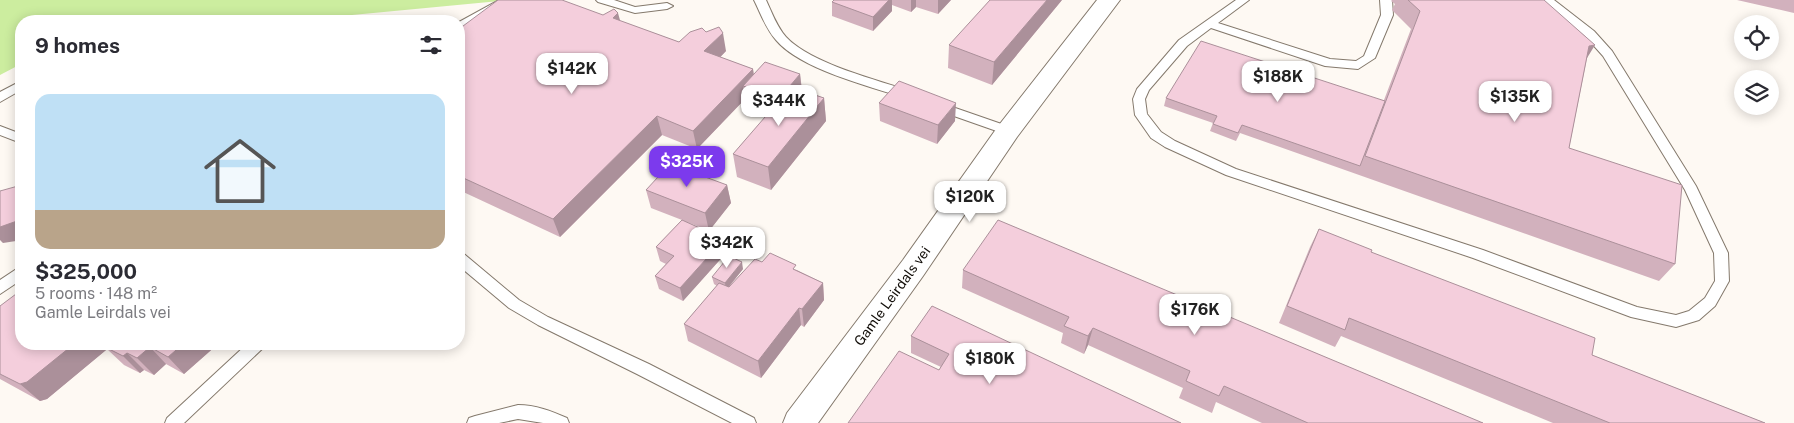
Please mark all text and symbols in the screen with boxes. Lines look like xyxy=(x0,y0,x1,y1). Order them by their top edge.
map controls xyxy=(1734,15,1779,115)
button: locate xyxy=(1734,15,1779,60)
icon: filters xyxy=(417,31,445,59)
text: 9 homes xyxy=(35,33,120,58)
pin: $142K xyxy=(537,52,607,95)
text: $142K xyxy=(547,59,597,78)
pin: $188K xyxy=(1243,61,1313,103)
text: $188K xyxy=(1253,67,1303,86)
button: layers xyxy=(1734,70,1779,115)
pin: $135K xyxy=(1480,80,1550,123)
pin: $344K xyxy=(744,84,814,127)
text: $135K xyxy=(1490,87,1540,106)
text: $344K xyxy=(752,91,806,110)
icon: home xyxy=(195,126,285,216)
pin: $325K xyxy=(652,146,722,188)
text: $325K xyxy=(660,152,714,171)
pin: $120K xyxy=(935,180,1005,223)
text: $120K xyxy=(945,187,995,206)
pin: $342K xyxy=(692,226,762,269)
text: $342K xyxy=(700,233,754,252)
street label: Gamle Leirdals vei xyxy=(851,243,933,349)
text: $325,000 xyxy=(35,259,137,284)
text: 5 rooms · 148 m² xyxy=(35,284,157,303)
pin: $176K xyxy=(1160,294,1230,336)
text: $176K xyxy=(1170,300,1220,319)
text: Gamle Leirdals vei xyxy=(35,303,171,322)
pin: $180K xyxy=(955,342,1025,385)
text: $180K xyxy=(965,349,1015,368)

